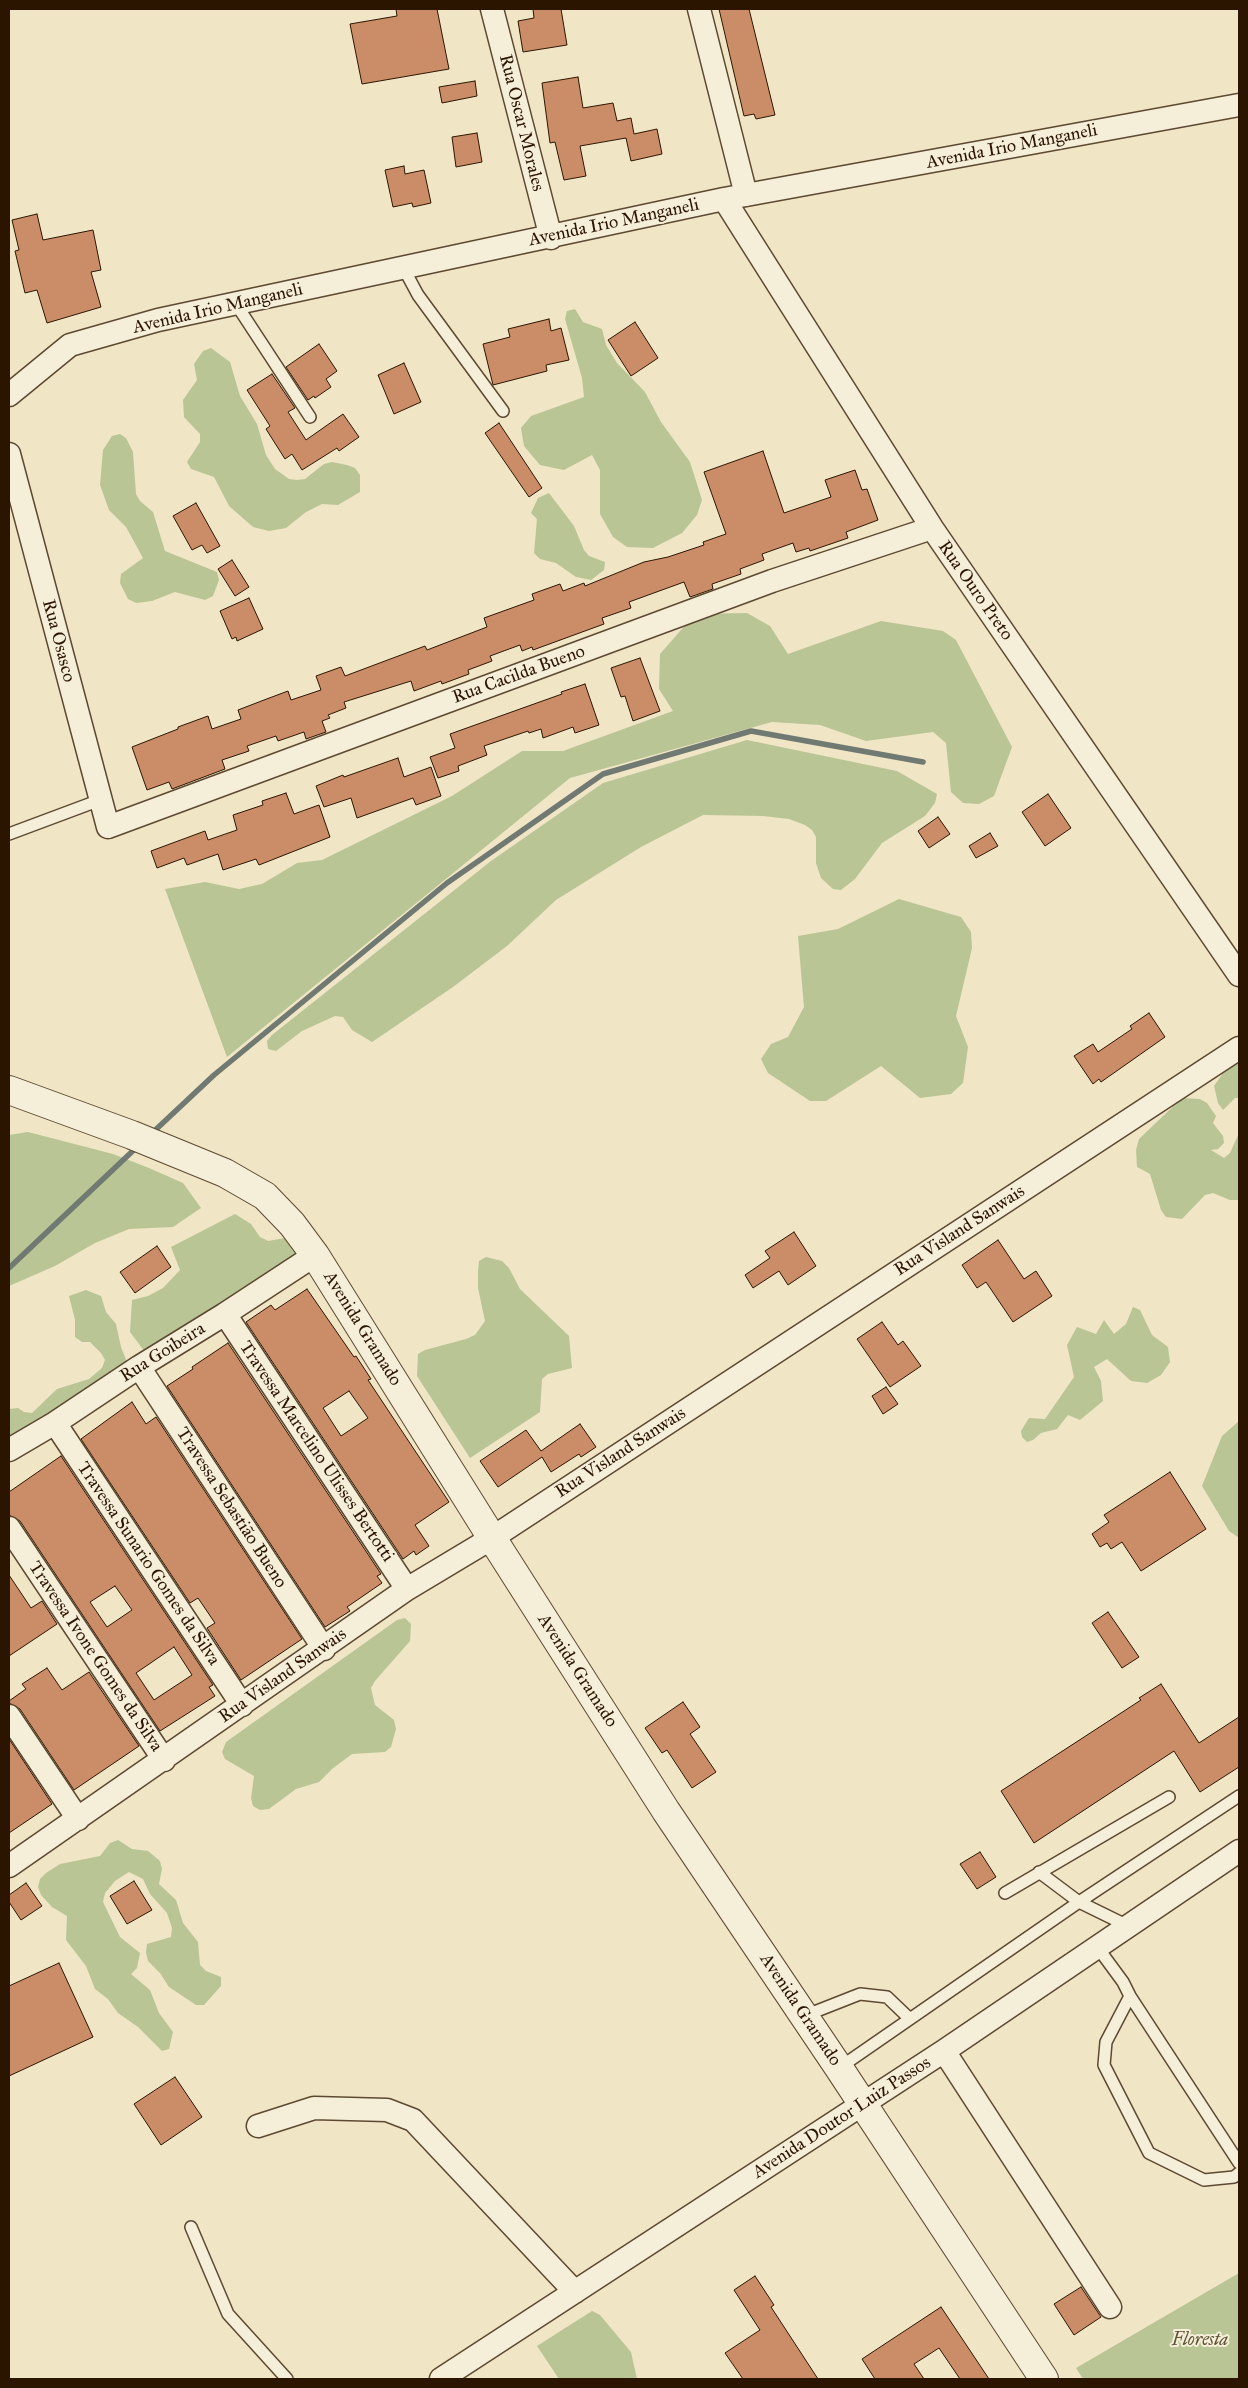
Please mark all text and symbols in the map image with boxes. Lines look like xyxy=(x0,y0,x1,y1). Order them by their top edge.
street label: Rua Oscar Morales xyxy=(494,52,548,194)
street label: Avenida Irio Manganeli xyxy=(925,120,1099,174)
street label: Avenida Irio Manganeli xyxy=(527,194,701,252)
street label: Avenida Irio Manganeli xyxy=(131,279,305,339)
street label: Rua Ouro Preto xyxy=(933,537,1017,645)
street label: Rua Osasco xyxy=(37,597,79,685)
street label: Rua Cacilda Bueno xyxy=(450,641,588,709)
street label: Rua Visland Sanwais xyxy=(891,1181,1029,1281)
street label: Avenida Gramado xyxy=(318,1268,406,1390)
street label: Rua Goibeira xyxy=(116,1318,210,1388)
street label: Travessa Marcelino Ulisses Bertotti xyxy=(234,1337,398,1567)
street label: Rua Visland Sanwais xyxy=(552,1403,690,1503)
street label: Travessa Sebastião Bueno xyxy=(171,1424,291,1592)
street label: Travessa Sunario Gomes da Silva xyxy=(72,1458,224,1670)
street label: Travessa Ivone Gomes da Silva xyxy=(23,1558,167,1756)
street label: Avenida Gramado xyxy=(532,1610,622,1732)
street label: Rua Visland Sanwais xyxy=(215,1624,351,1728)
street label: Avenida Gramado xyxy=(754,1950,846,2070)
street label: Avenida Doutor Luiz Passos xyxy=(749,2052,935,2184)
park label: Floresta xyxy=(1172,2330,1228,2352)

